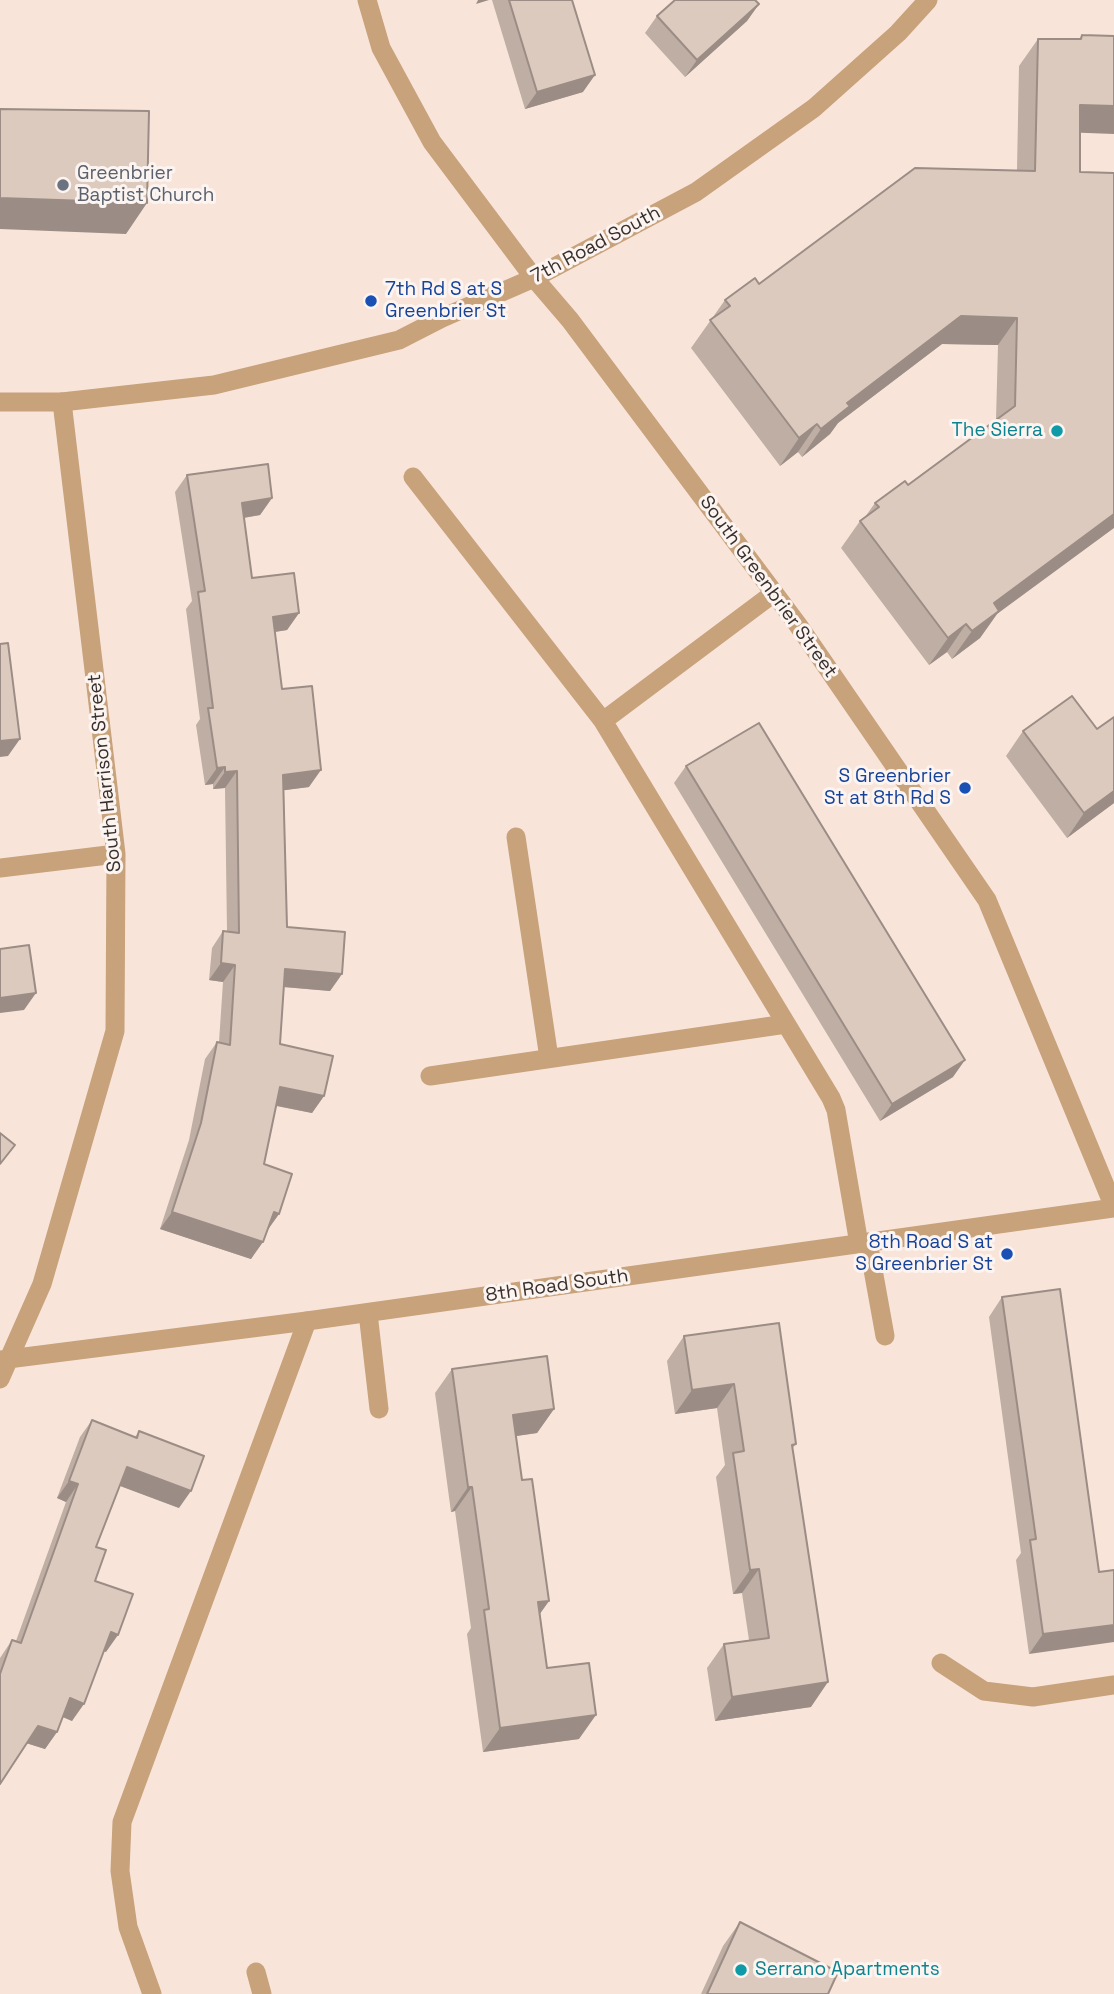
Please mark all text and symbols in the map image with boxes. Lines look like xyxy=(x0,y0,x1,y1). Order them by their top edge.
place label: Greenbrier Baptist Church xyxy=(77,163,214,207)
marker: Greenbrier Baptist Church xyxy=(55,177,71,193)
street label: 7th Road South xyxy=(528,201,664,289)
place label: 7th Rd S at S Greenbrier St xyxy=(385,279,506,323)
marker: 7th Rd S at S Greenbrier St xyxy=(363,293,379,309)
place label: The Sierra xyxy=(952,420,1043,442)
marker: The Sierra xyxy=(1049,423,1065,439)
street label: South Greenbrier Street xyxy=(694,492,842,682)
street label: South Harrison Street xyxy=(83,673,127,873)
place label: S Greenbrier St at 8th Rd S xyxy=(824,766,951,810)
marker: S Greenbrier St at 8th Rd S xyxy=(957,780,973,796)
place label: 8th Road S at S Greenbrier St xyxy=(855,1232,993,1276)
marker: 8th Road S at S Greenbrier St xyxy=(999,1246,1015,1262)
street label: 8th Road South xyxy=(484,1265,630,1307)
place label: Serrano Apartments xyxy=(755,1959,940,1981)
marker: Serrano Apartments xyxy=(733,1962,749,1978)

